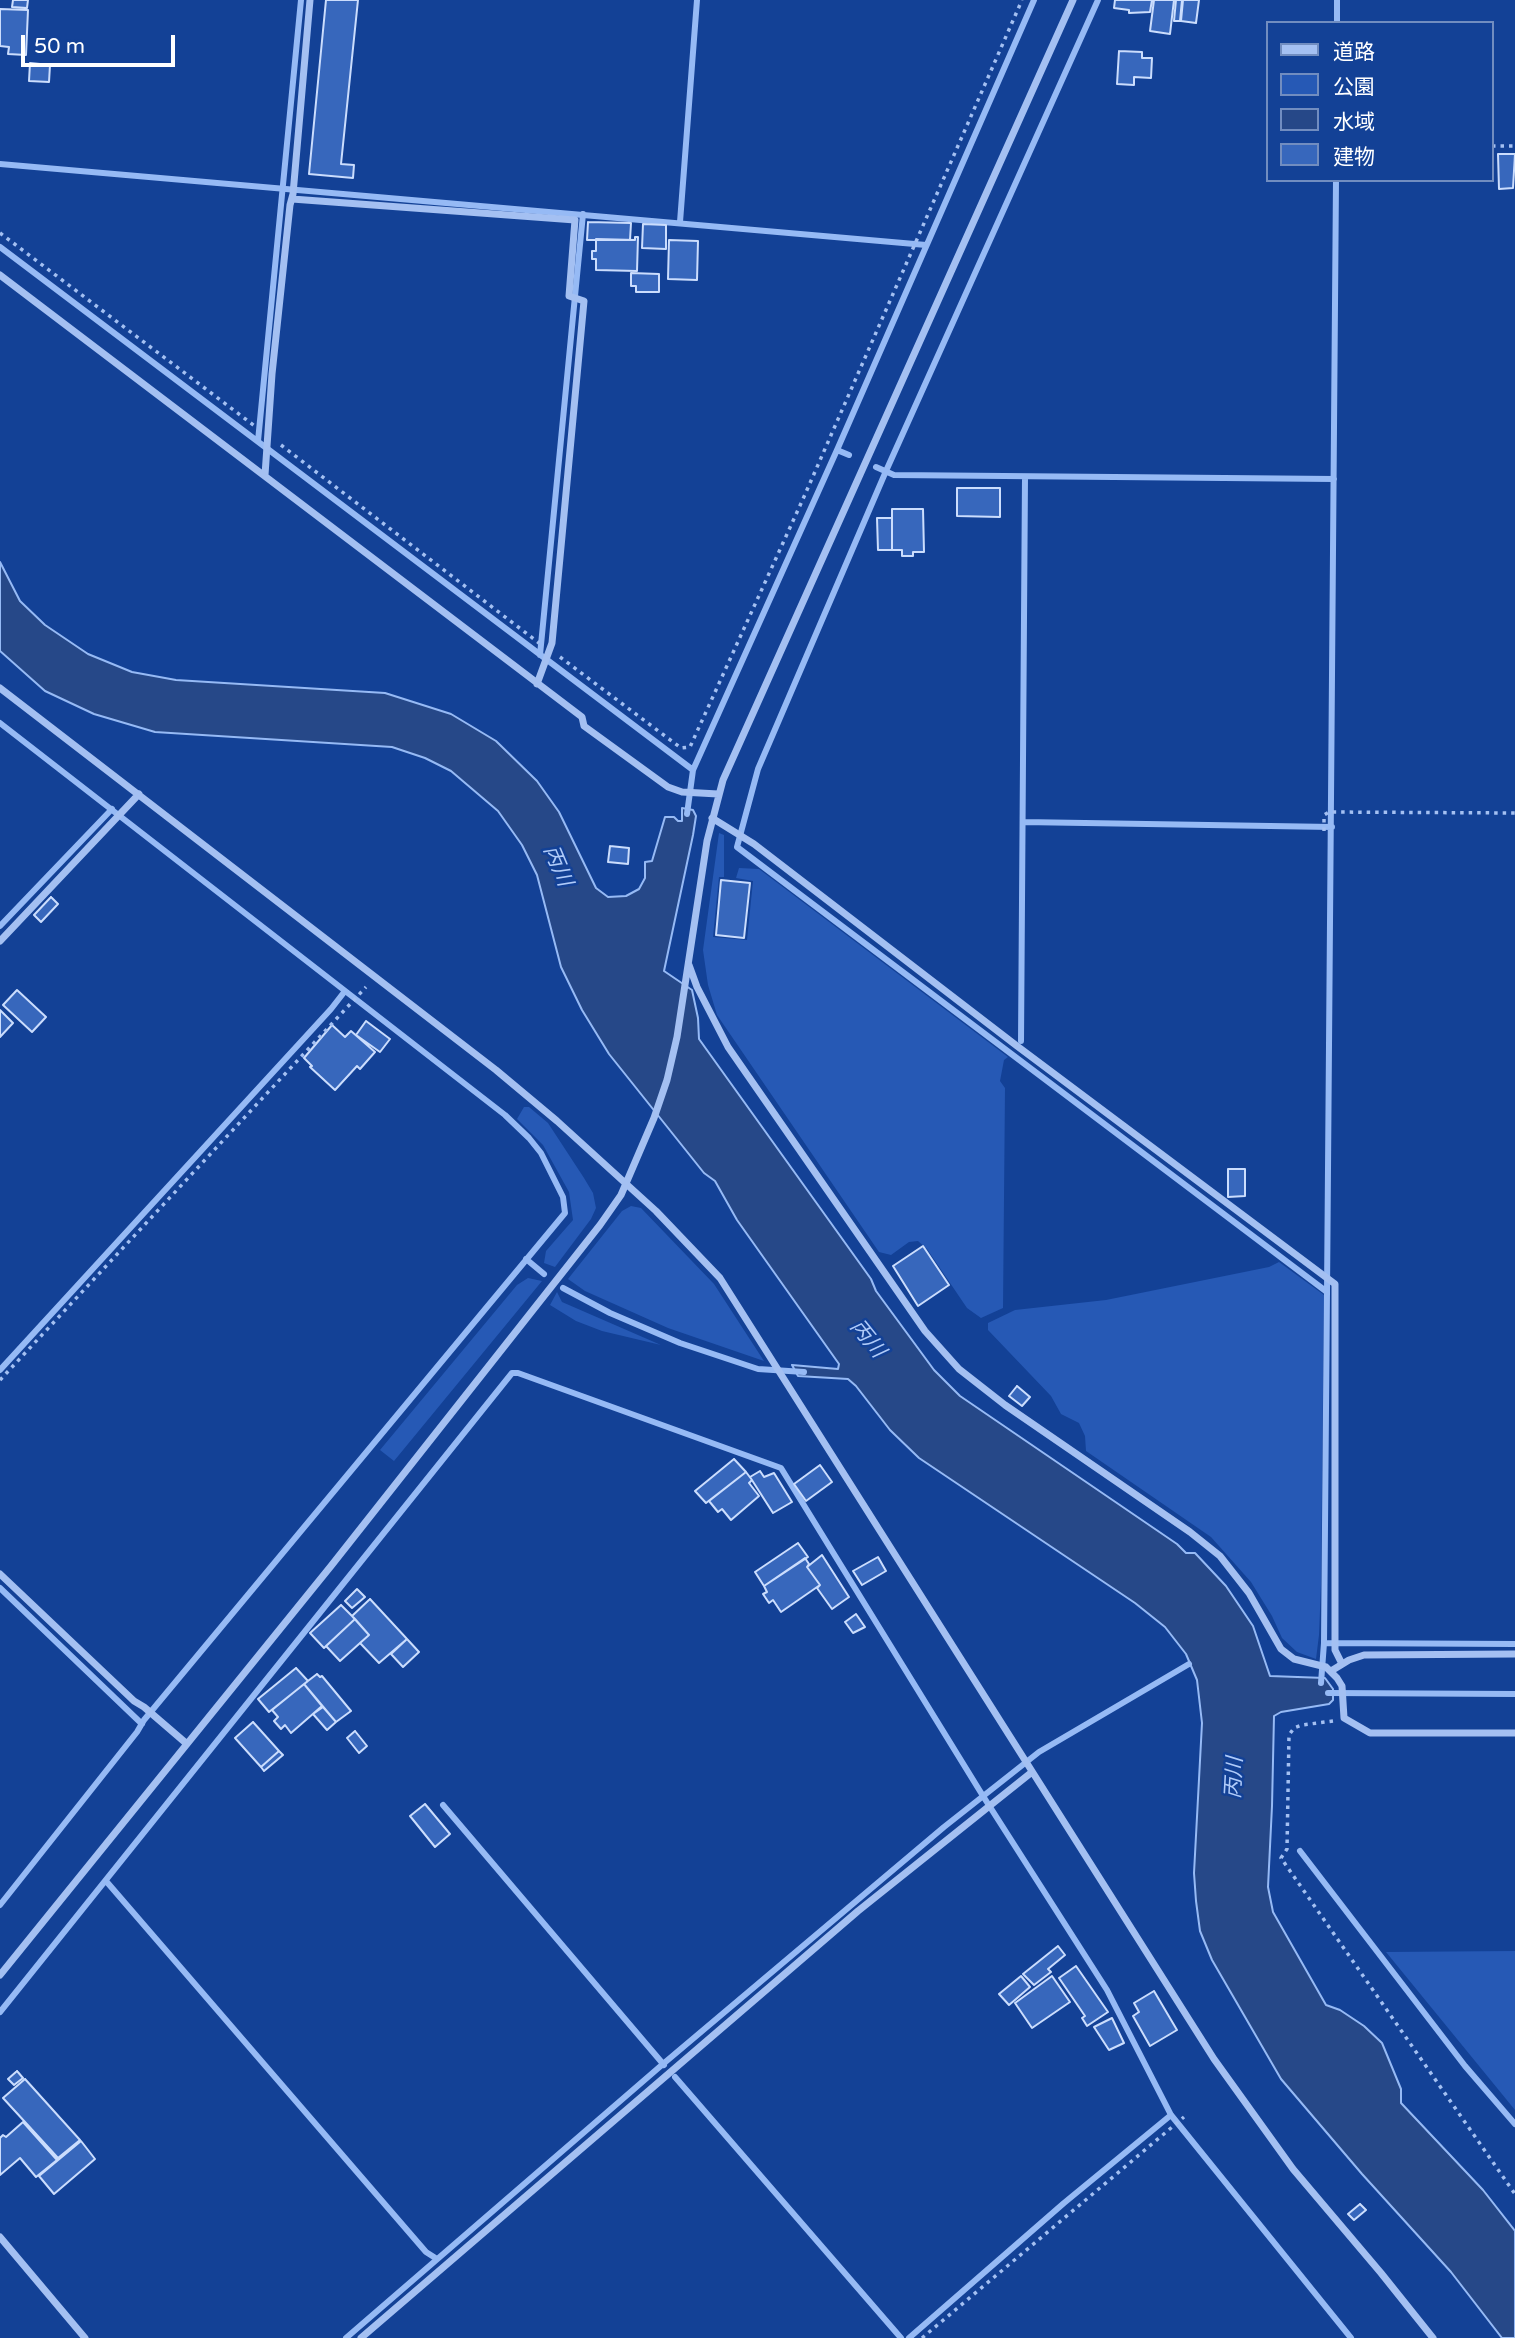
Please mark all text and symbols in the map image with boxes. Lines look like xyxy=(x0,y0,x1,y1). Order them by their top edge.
scale bar xyxy=(24,21,178,65)
legend xyxy=(1266,21,1494,182)
text: 50 m xyxy=(34,34,85,59)
text: 道路 xyxy=(1333,40,1375,65)
text: 公園 xyxy=(1333,75,1375,100)
text: 水域 xyxy=(1333,110,1375,135)
text: 建物 xyxy=(1333,145,1375,170)
water label: 丙川 xyxy=(537,842,577,890)
water label: 丙川 xyxy=(844,1315,890,1363)
water label: 丙川 xyxy=(1221,1756,1249,1800)

